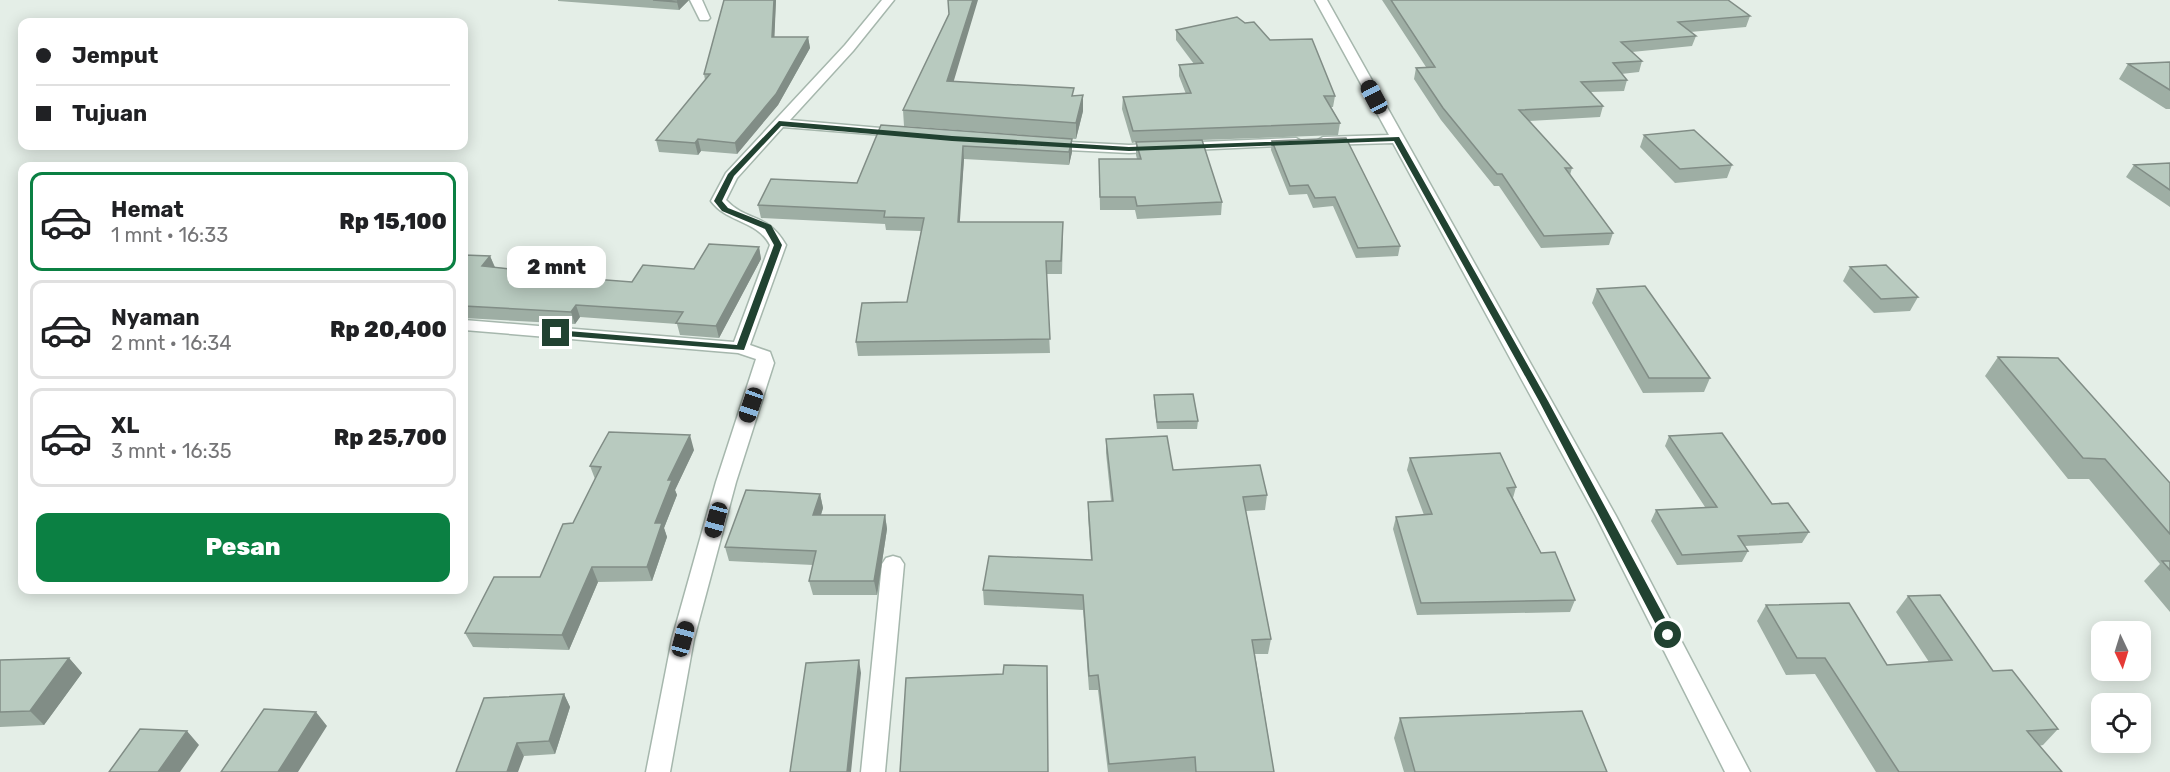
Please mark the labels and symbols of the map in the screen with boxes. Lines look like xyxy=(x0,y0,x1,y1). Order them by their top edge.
car xyxy=(1358,77,1390,117)
callout: 2 mnt xyxy=(506,246,606,288)
route end xyxy=(542,319,569,346)
car xyxy=(737,385,765,425)
car xyxy=(703,500,729,540)
car xyxy=(670,619,696,659)
route start xyxy=(1654,621,1681,648)
north arrow xyxy=(2091,621,2151,681)

